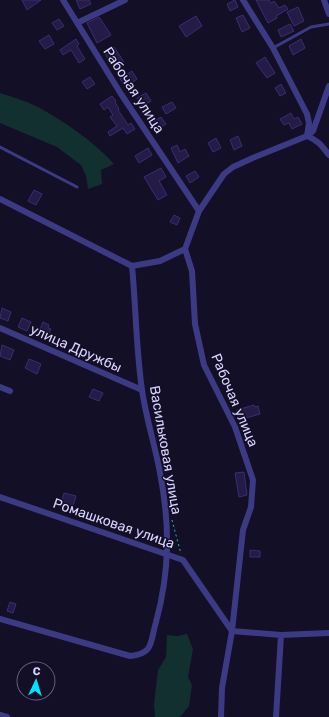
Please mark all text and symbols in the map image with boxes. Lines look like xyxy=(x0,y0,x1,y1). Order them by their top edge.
street label: Рабочая улица xyxy=(99,44,168,137)
street label: улица Дружбы xyxy=(27,321,124,376)
street label: Рабочая улица xyxy=(207,351,262,449)
street label: Васильковая улица xyxy=(146,384,185,516)
street label: Ромашковая улица xyxy=(51,495,177,552)
north arrow xyxy=(16,661,56,701)
text: С xyxy=(32,665,41,678)

